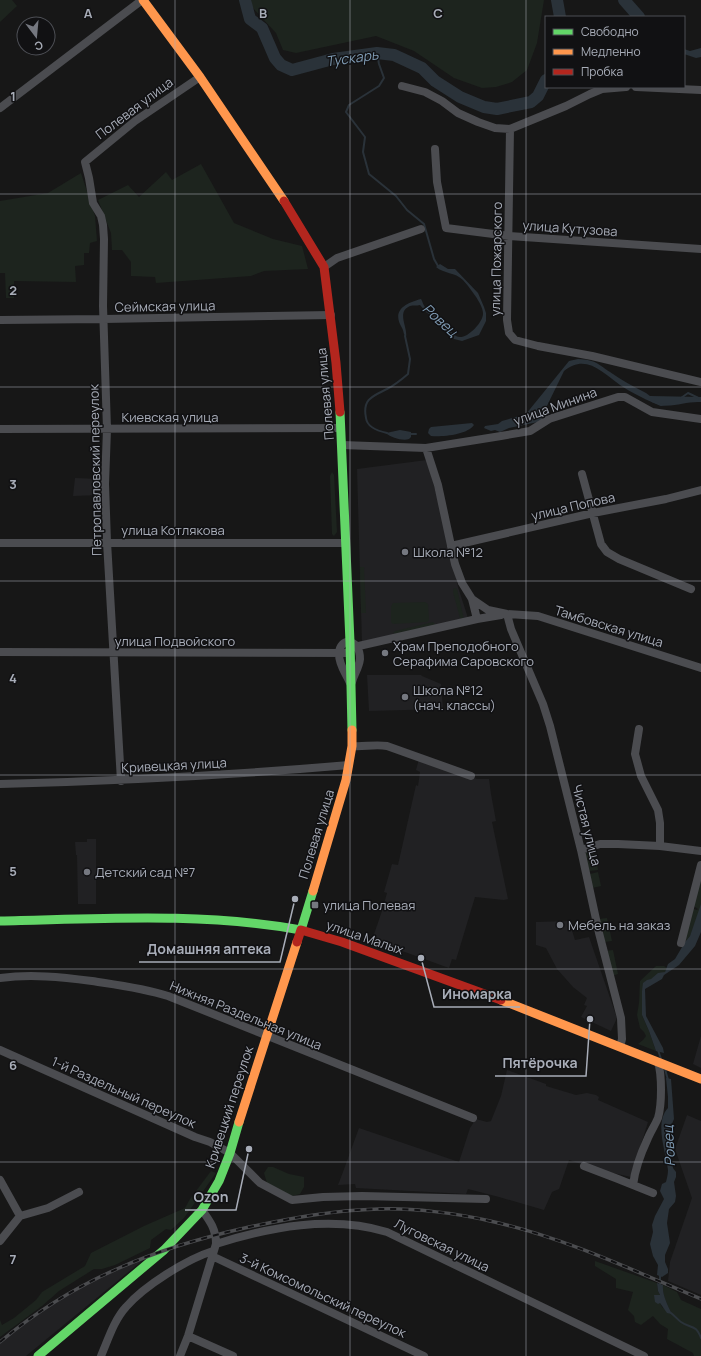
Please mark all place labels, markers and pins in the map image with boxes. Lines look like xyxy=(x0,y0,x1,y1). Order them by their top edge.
place label: Школа №12 xyxy=(413,543,483,561)
marker: Школа №12 xyxy=(400,547,410,557)
place label: Храм Преподобного Серафима Саровского xyxy=(393,637,534,670)
marker: Храм Преподобного Серафима Саровского xyxy=(380,648,390,658)
place label: Школа №12 (нач. классы) xyxy=(413,681,496,714)
marker: Школа №12 (нач. классы) xyxy=(400,692,410,702)
place label: Детский сад №7 xyxy=(95,863,195,881)
marker: Детский сад №7 xyxy=(82,867,92,877)
place label: улица Полевая xyxy=(323,896,415,914)
marker: улица Полевая xyxy=(310,900,320,910)
place label: Мебель на заказ xyxy=(568,916,671,934)
marker: Мебель на заказ xyxy=(555,920,565,930)
callout: Домашняя аптека xyxy=(139,936,280,962)
callout: Иномарка xyxy=(434,981,520,1007)
callout: Пятёрочка xyxy=(495,1050,586,1076)
callout: Ozon xyxy=(185,1184,236,1210)

